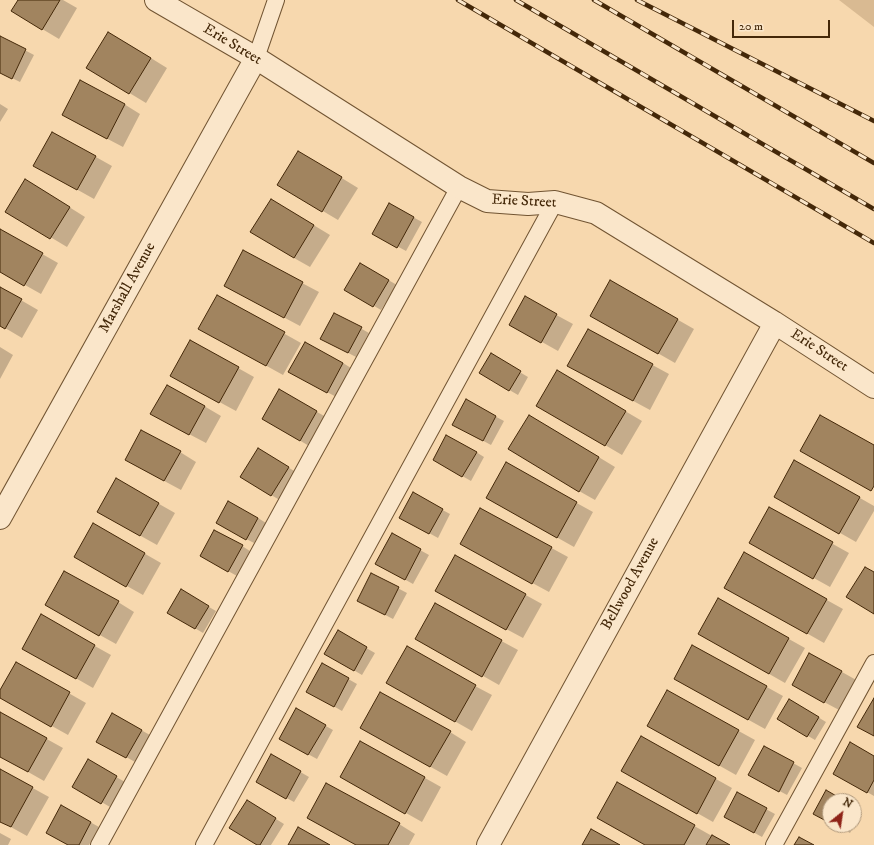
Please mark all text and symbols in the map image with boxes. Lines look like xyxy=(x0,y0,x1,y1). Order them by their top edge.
scale bar xyxy=(734,12,832,38)
text: 20 m xyxy=(739,19,763,34)
street label: Erie Street xyxy=(200,21,264,69)
street label: Erie Street xyxy=(491,191,557,213)
street label: Marshall Avenue xyxy=(96,240,160,336)
street label: Erie Street xyxy=(787,326,851,376)
street label: Bellwood Avenue xyxy=(598,535,664,633)
north arrow xyxy=(822,793,862,833)
text: N xyxy=(840,795,855,812)

